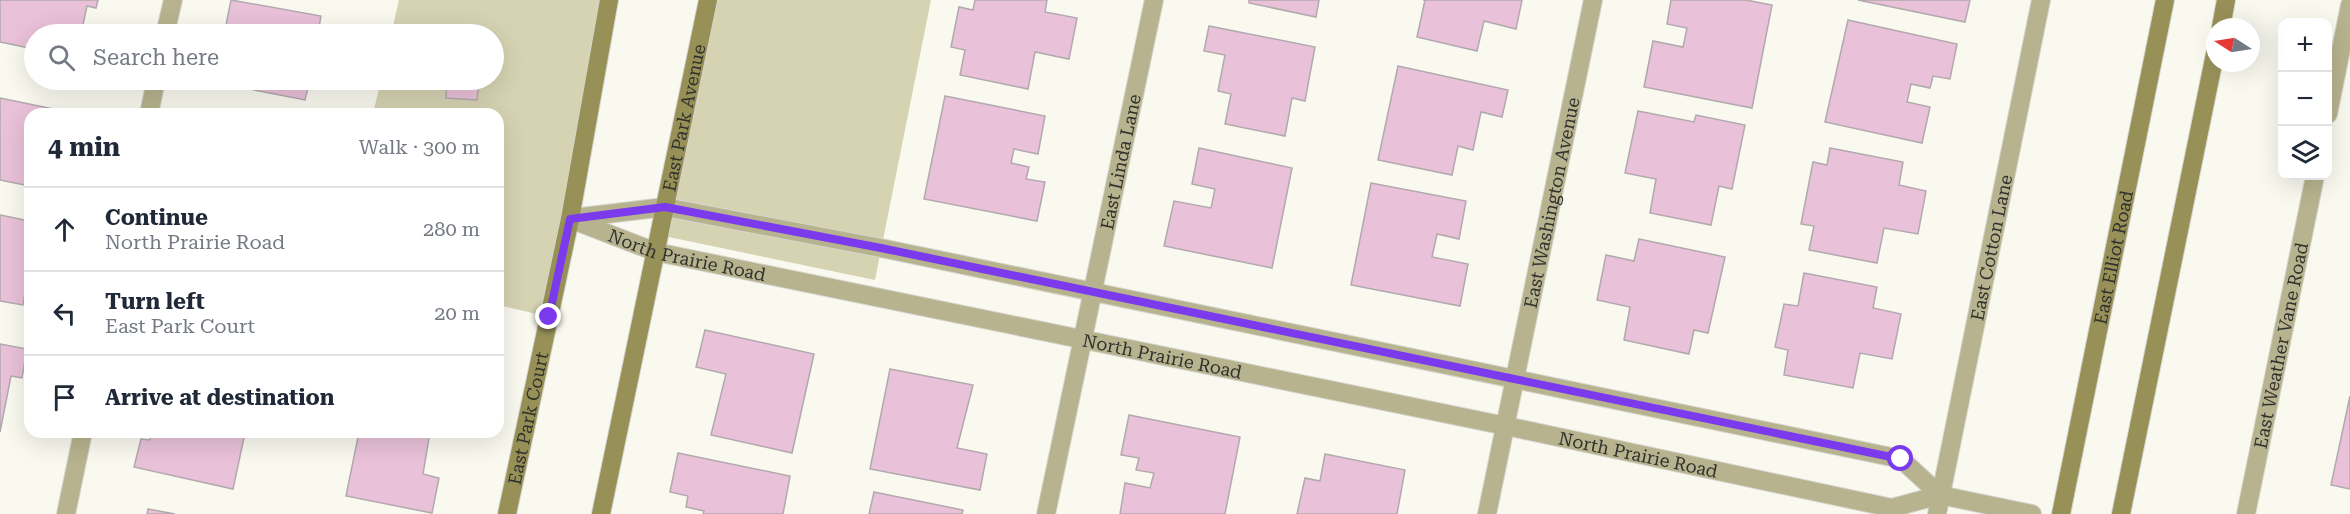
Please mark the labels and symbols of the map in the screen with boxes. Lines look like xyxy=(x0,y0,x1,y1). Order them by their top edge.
north arrow xyxy=(2206,18,2260,72)
street label: East Park Avenue xyxy=(658,42,709,193)
street label: East Linda Lane xyxy=(1096,92,1145,232)
street label: East Washington Avenue xyxy=(1519,95,1583,310)
street label: East Cotton Lane xyxy=(1966,172,2016,322)
street label: East Elliot Road xyxy=(2089,188,2137,326)
street label: North Prairie Road xyxy=(605,224,768,285)
street label: East Weather Vane Road xyxy=(2249,240,2312,450)
route end xyxy=(535,303,561,329)
street label: North Prairie Road xyxy=(1081,329,1244,382)
street label: East Park Court xyxy=(503,350,552,486)
street label: North Prairie Road xyxy=(1557,427,1720,481)
route start xyxy=(1887,445,1913,471)

